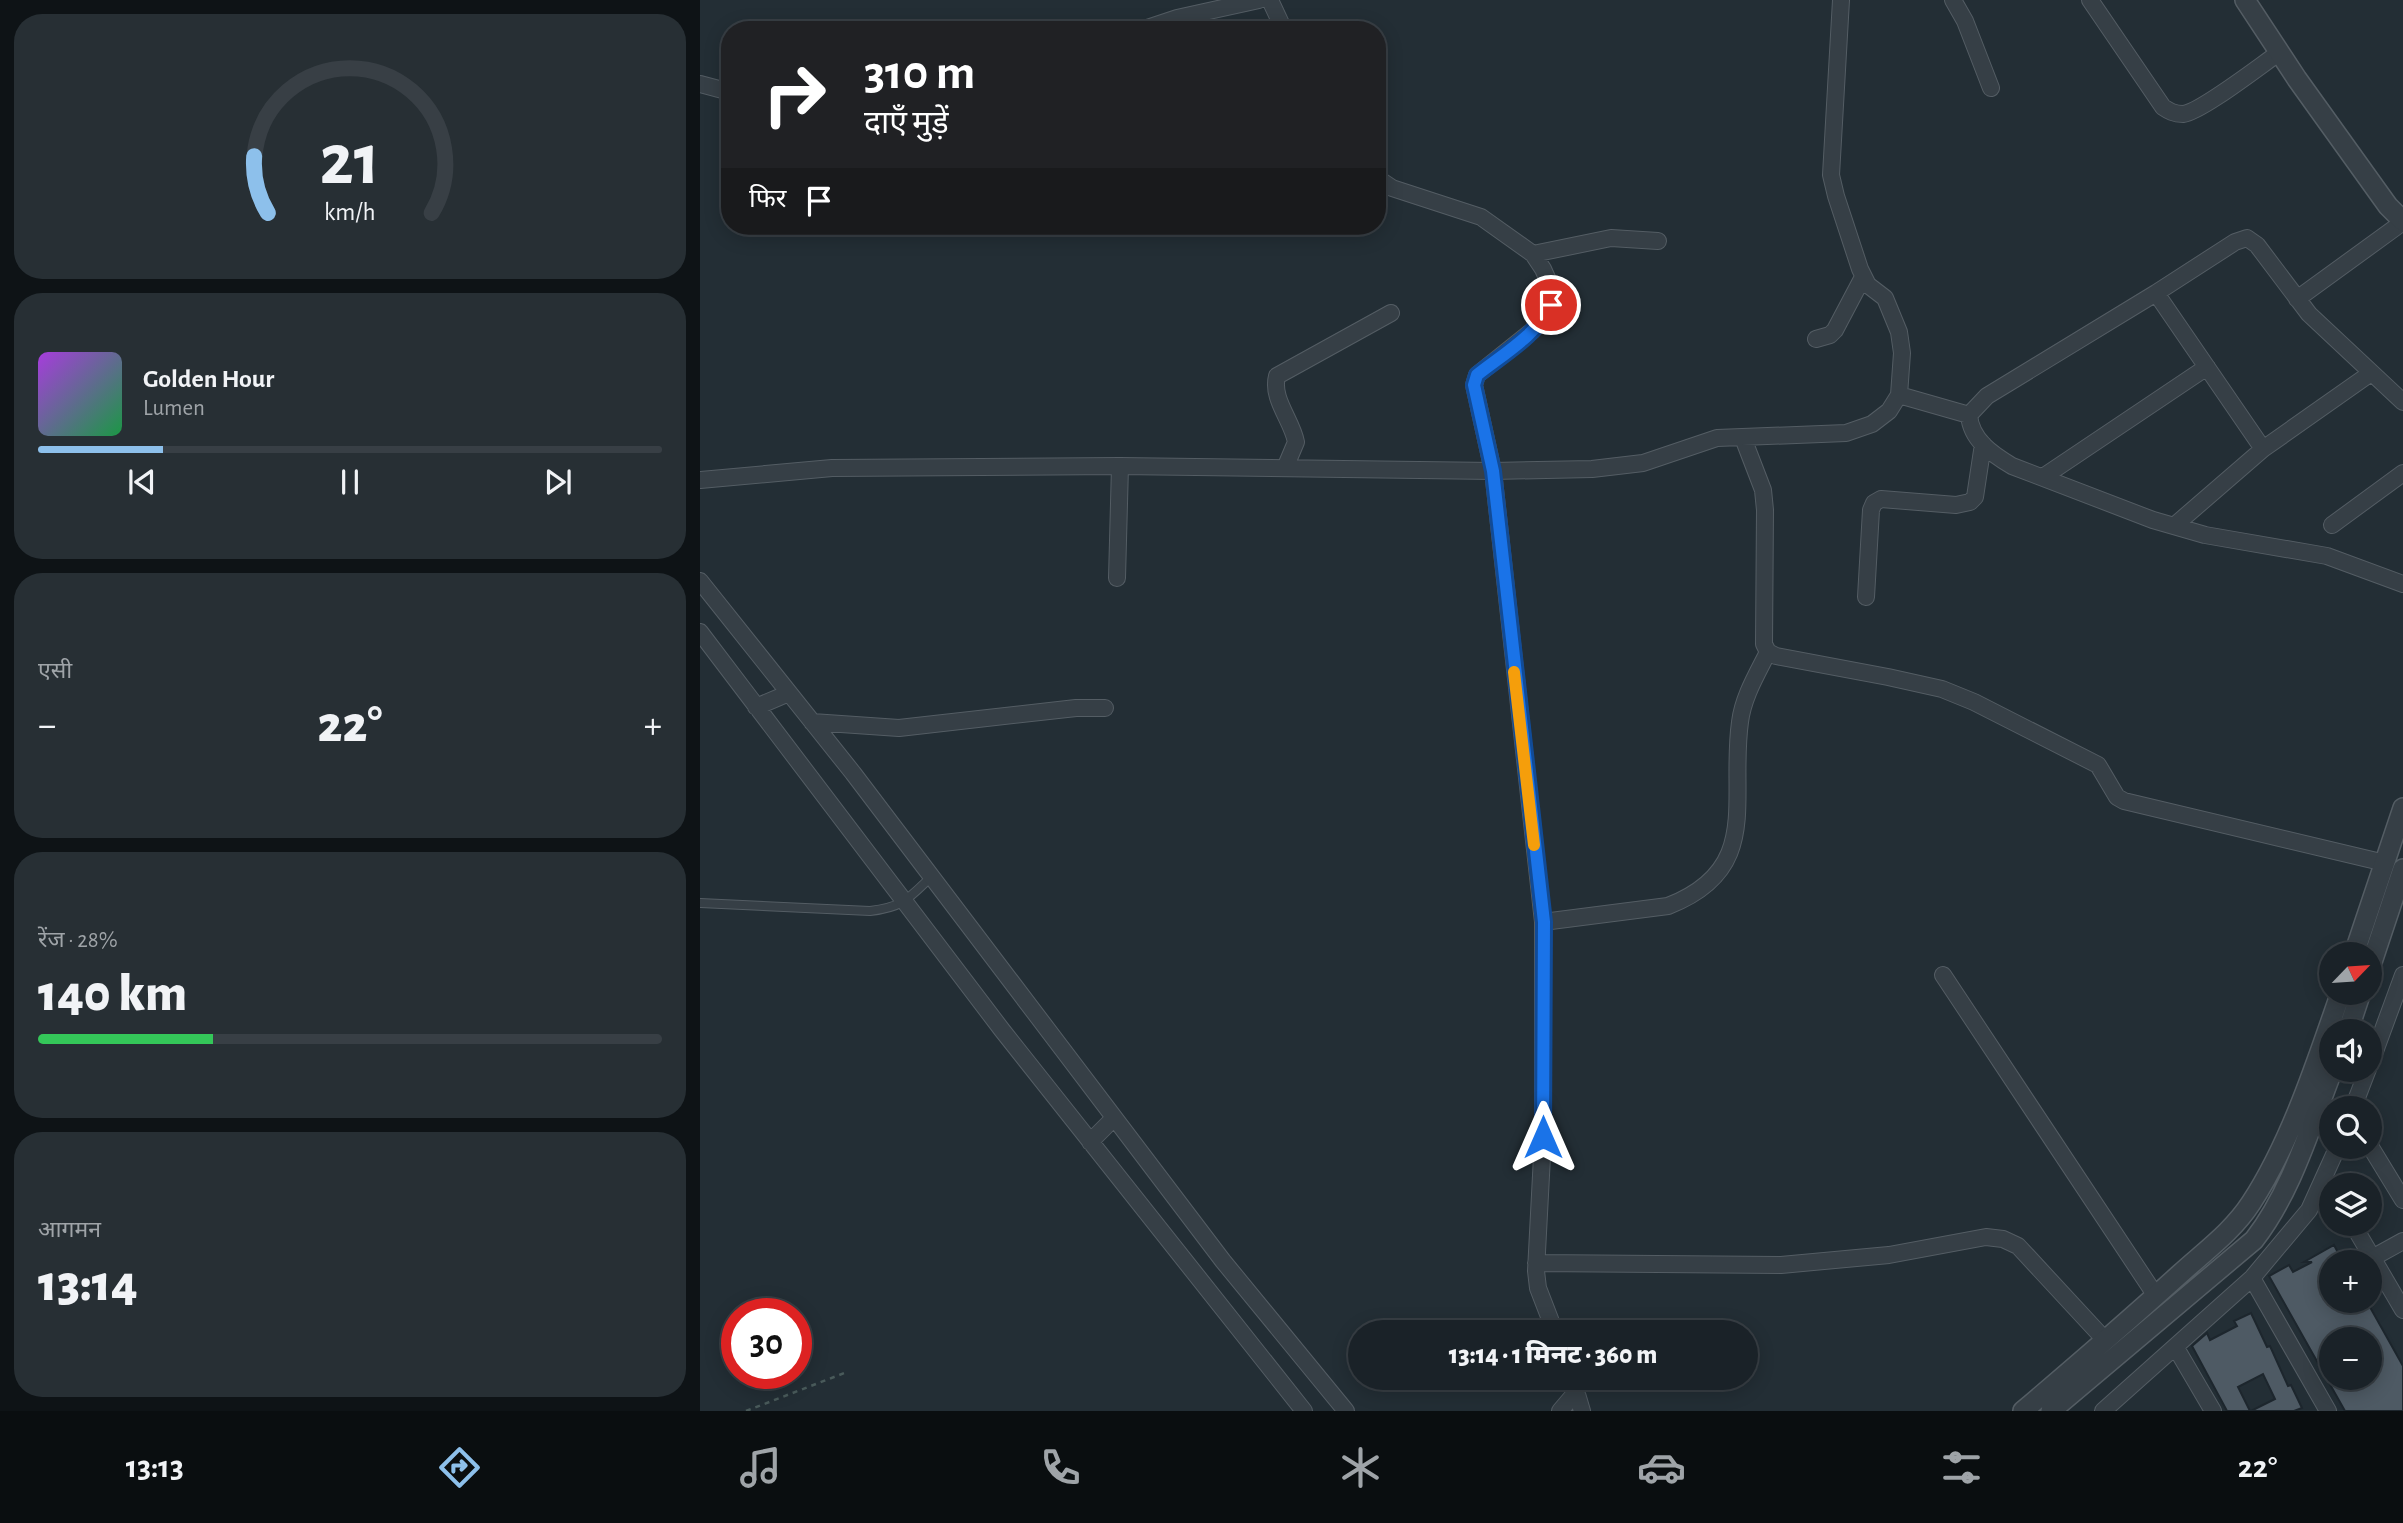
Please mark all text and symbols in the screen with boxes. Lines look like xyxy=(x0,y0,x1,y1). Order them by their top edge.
icon: right xyxy=(749,49,840,140)
text: 310 m xyxy=(864,49,975,98)
text: दाएँ मुड़ें xyxy=(864,107,949,139)
text: 21 xyxy=(320,125,380,198)
icon: arrive xyxy=(800,182,838,220)
text: फिर xyxy=(749,186,786,212)
text: km/h xyxy=(324,200,376,225)
pin xyxy=(1521,275,1581,335)
icon: arrive xyxy=(1532,286,1570,324)
text: Golden Hour xyxy=(143,366,274,392)
text: Lumen xyxy=(143,397,205,420)
icon: previous xyxy=(123,463,161,501)
icon: pause xyxy=(331,463,369,501)
icon: next xyxy=(539,463,577,501)
text: एसी xyxy=(38,660,72,683)
text: 22° xyxy=(317,699,383,751)
text: − xyxy=(38,707,56,745)
text: + xyxy=(644,707,662,745)
text: रेंज · 28% xyxy=(38,929,118,952)
north arrow xyxy=(2319,942,2382,1004)
map controls xyxy=(2319,942,2382,1390)
text: 140 km xyxy=(38,968,187,1020)
button: sound xyxy=(2319,1019,2382,1082)
button: search xyxy=(2319,1096,2382,1159)
position arrow xyxy=(1506,1100,1580,1174)
button: layers xyxy=(2319,1173,2382,1236)
text: आगमन xyxy=(38,1219,101,1242)
button: + xyxy=(2319,1250,2382,1313)
text: 13:14 xyxy=(38,1258,138,1310)
speed limit sign: 30 xyxy=(721,1298,812,1389)
button: − xyxy=(2319,1327,2382,1390)
text: 13:14 · 1 मिनट · 360 m xyxy=(1449,1342,1657,1368)
icon: directions xyxy=(435,1443,484,1492)
icon: music xyxy=(736,1443,785,1492)
icon: phone xyxy=(1036,1443,1085,1492)
icon: climate xyxy=(1336,1443,1385,1492)
icon: car xyxy=(1637,1443,1686,1492)
icon: filters xyxy=(1937,1443,1986,1492)
text: 13:13 xyxy=(126,1451,184,1483)
text: 22° xyxy=(2238,1451,2277,1483)

